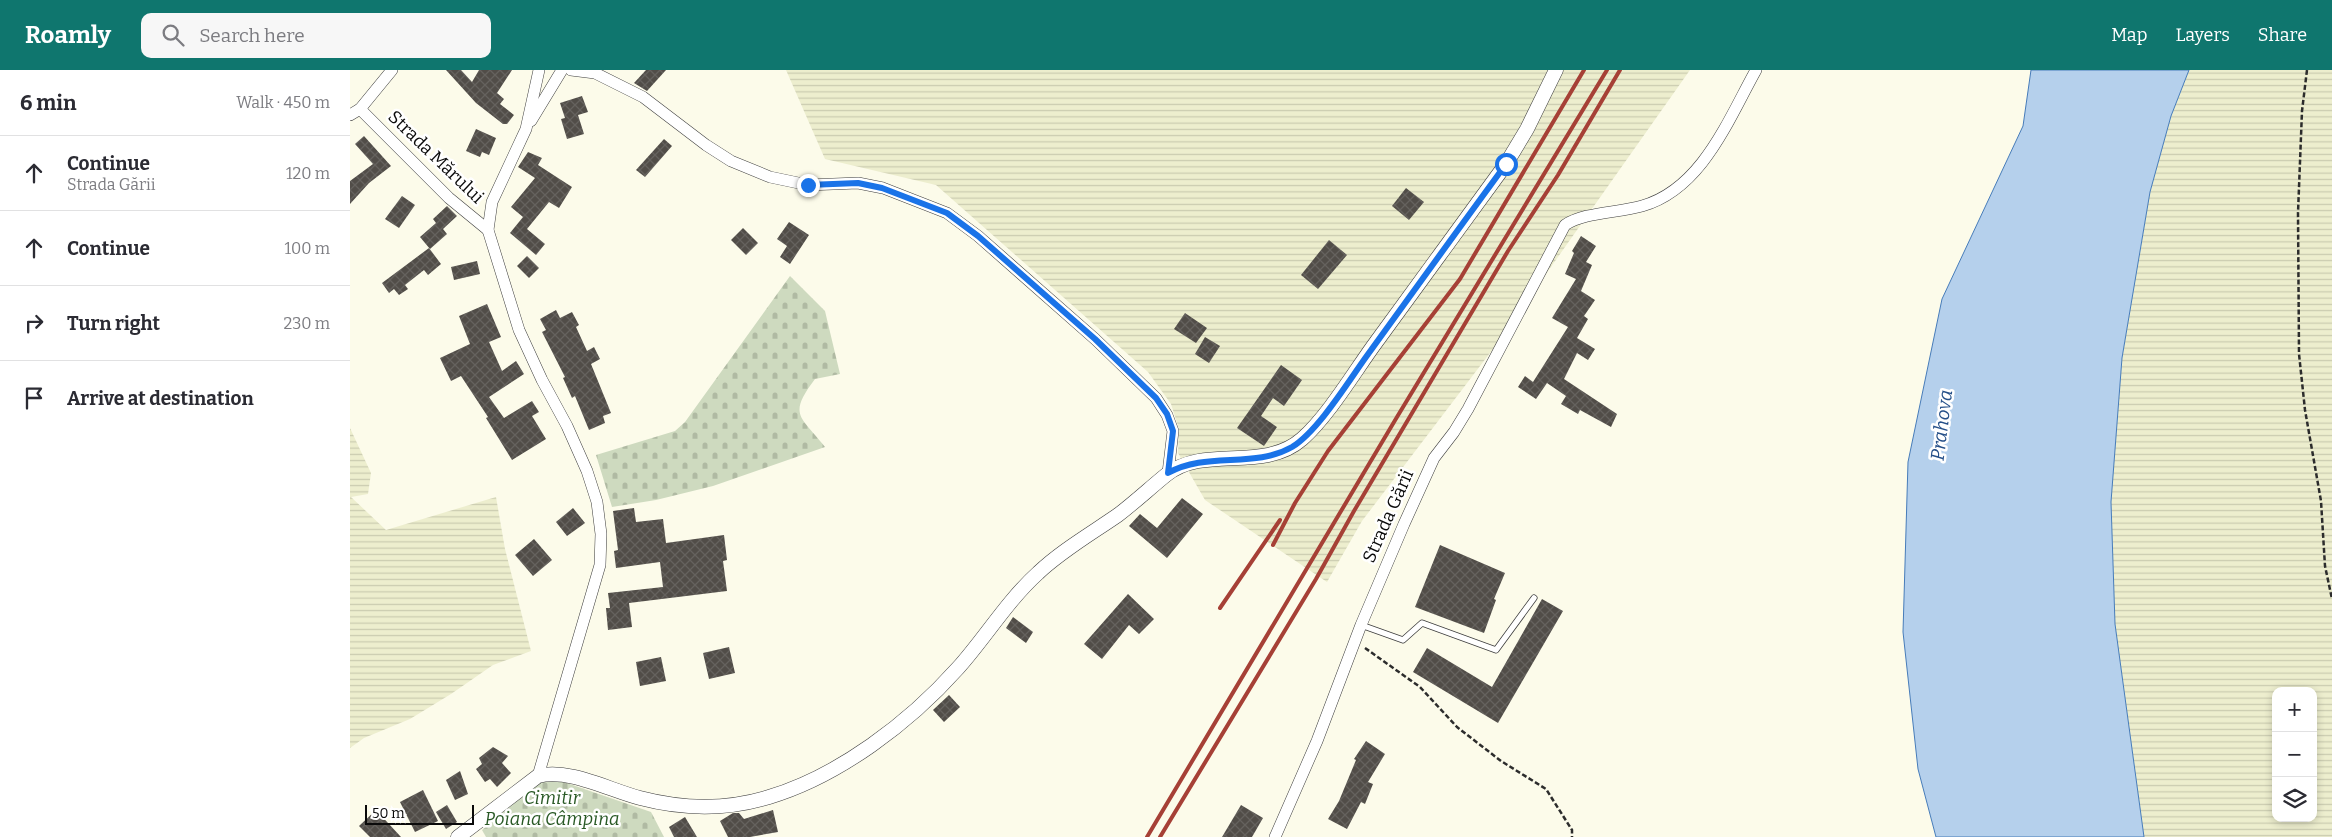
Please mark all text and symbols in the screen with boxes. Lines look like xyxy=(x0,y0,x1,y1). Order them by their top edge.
search box xyxy=(141,13,491,58)
text: Roamly xyxy=(25,21,111,49)
icon: search xyxy=(159,21,187,49)
text: Search here xyxy=(199,24,305,47)
text: Map xyxy=(2111,24,2147,46)
text: Layers xyxy=(2175,24,2230,46)
text: Share xyxy=(2258,24,2307,46)
text: 6 min xyxy=(20,90,76,116)
text: Walk · 450 m xyxy=(236,93,330,112)
street label: Strada Mărului xyxy=(384,106,488,208)
text: Continue xyxy=(67,152,150,175)
route start xyxy=(1495,153,1518,176)
icon: ahead xyxy=(20,159,48,187)
text: 120 m xyxy=(286,164,330,183)
route end xyxy=(797,174,820,197)
text: Strada Gării xyxy=(67,175,155,194)
icon: ahead xyxy=(20,234,48,262)
text: Continue xyxy=(67,237,150,260)
text: 100 m xyxy=(285,239,330,258)
icon: right xyxy=(20,309,48,337)
text: Turn right xyxy=(67,312,160,335)
text: 230 m xyxy=(283,314,330,333)
icon: arrive xyxy=(20,384,48,412)
text: Arrive at destination xyxy=(67,387,254,410)
water label: Prahova xyxy=(1926,388,1957,462)
street label: Strada Gării xyxy=(1358,466,1418,566)
map controls xyxy=(2272,687,2317,822)
button: + xyxy=(2272,687,2317,732)
button: − xyxy=(2272,732,2317,777)
button: layers xyxy=(2272,777,2317,822)
park label: Cimitir Poiana Câmpina xyxy=(484,787,620,830)
scale bar xyxy=(365,802,474,825)
text: 50 m xyxy=(372,805,405,822)

